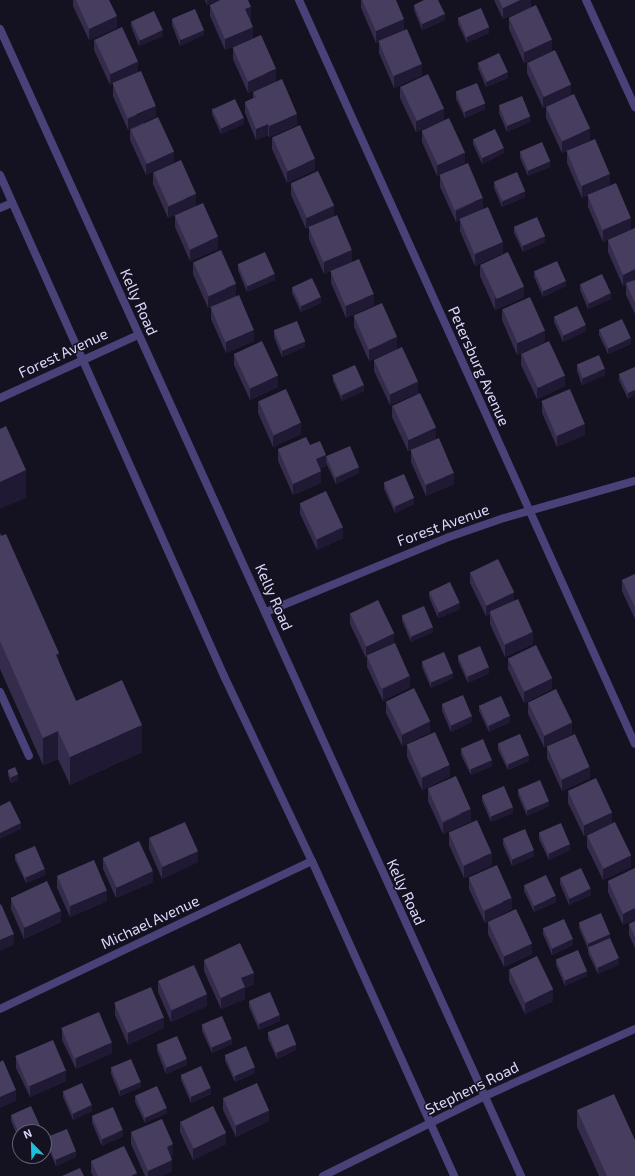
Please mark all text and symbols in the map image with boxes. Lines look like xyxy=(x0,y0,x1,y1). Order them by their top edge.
street label: Kelly Road xyxy=(116,266,162,338)
street label: Petersburg Avenue xyxy=(444,303,514,429)
street label: Forest Avenue xyxy=(15,324,111,382)
street label: Forest Avenue xyxy=(394,500,492,550)
street label: Kelly Road xyxy=(251,561,297,633)
street label: Kelly Road xyxy=(383,856,429,928)
street label: Michael Avenue xyxy=(98,891,202,953)
street label: Stephens Road xyxy=(422,1058,522,1118)
north arrow xyxy=(12,1124,52,1164)
text: N xyxy=(21,1126,34,1141)

